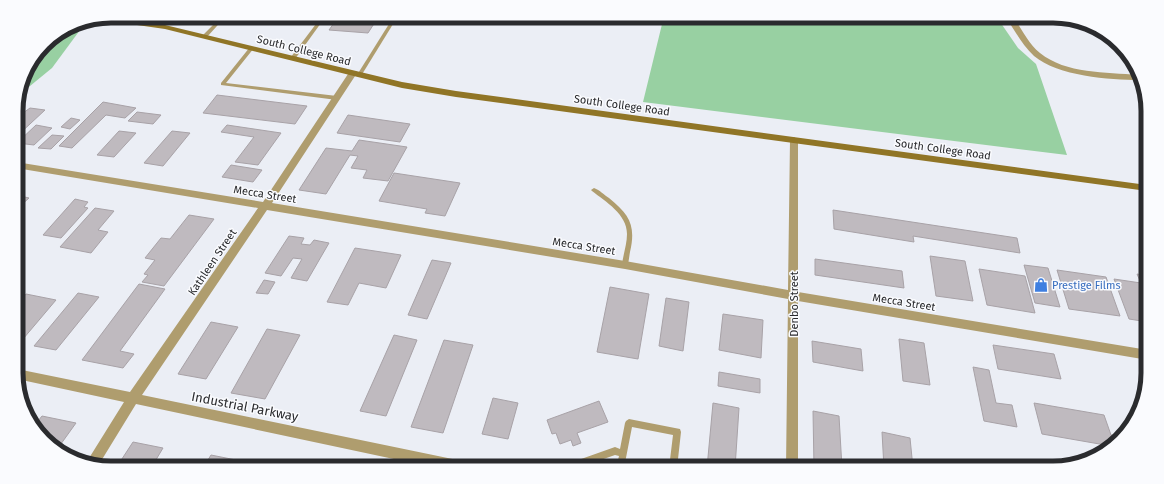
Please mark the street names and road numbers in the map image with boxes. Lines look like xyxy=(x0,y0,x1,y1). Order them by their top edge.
street label: South College Road xyxy=(255,32,352,68)
street label: South College Road xyxy=(573,92,671,119)
street label: South College Road xyxy=(894,136,992,163)
street label: Mecca Street xyxy=(233,183,297,206)
street label: Kathleen Street xyxy=(185,227,239,298)
street label: Mecca Street xyxy=(552,235,616,258)
street label: Denbo Street xyxy=(788,271,801,337)
street label: Mecca Street xyxy=(872,291,936,314)
street label: Industrial Parkway xyxy=(190,389,300,424)

